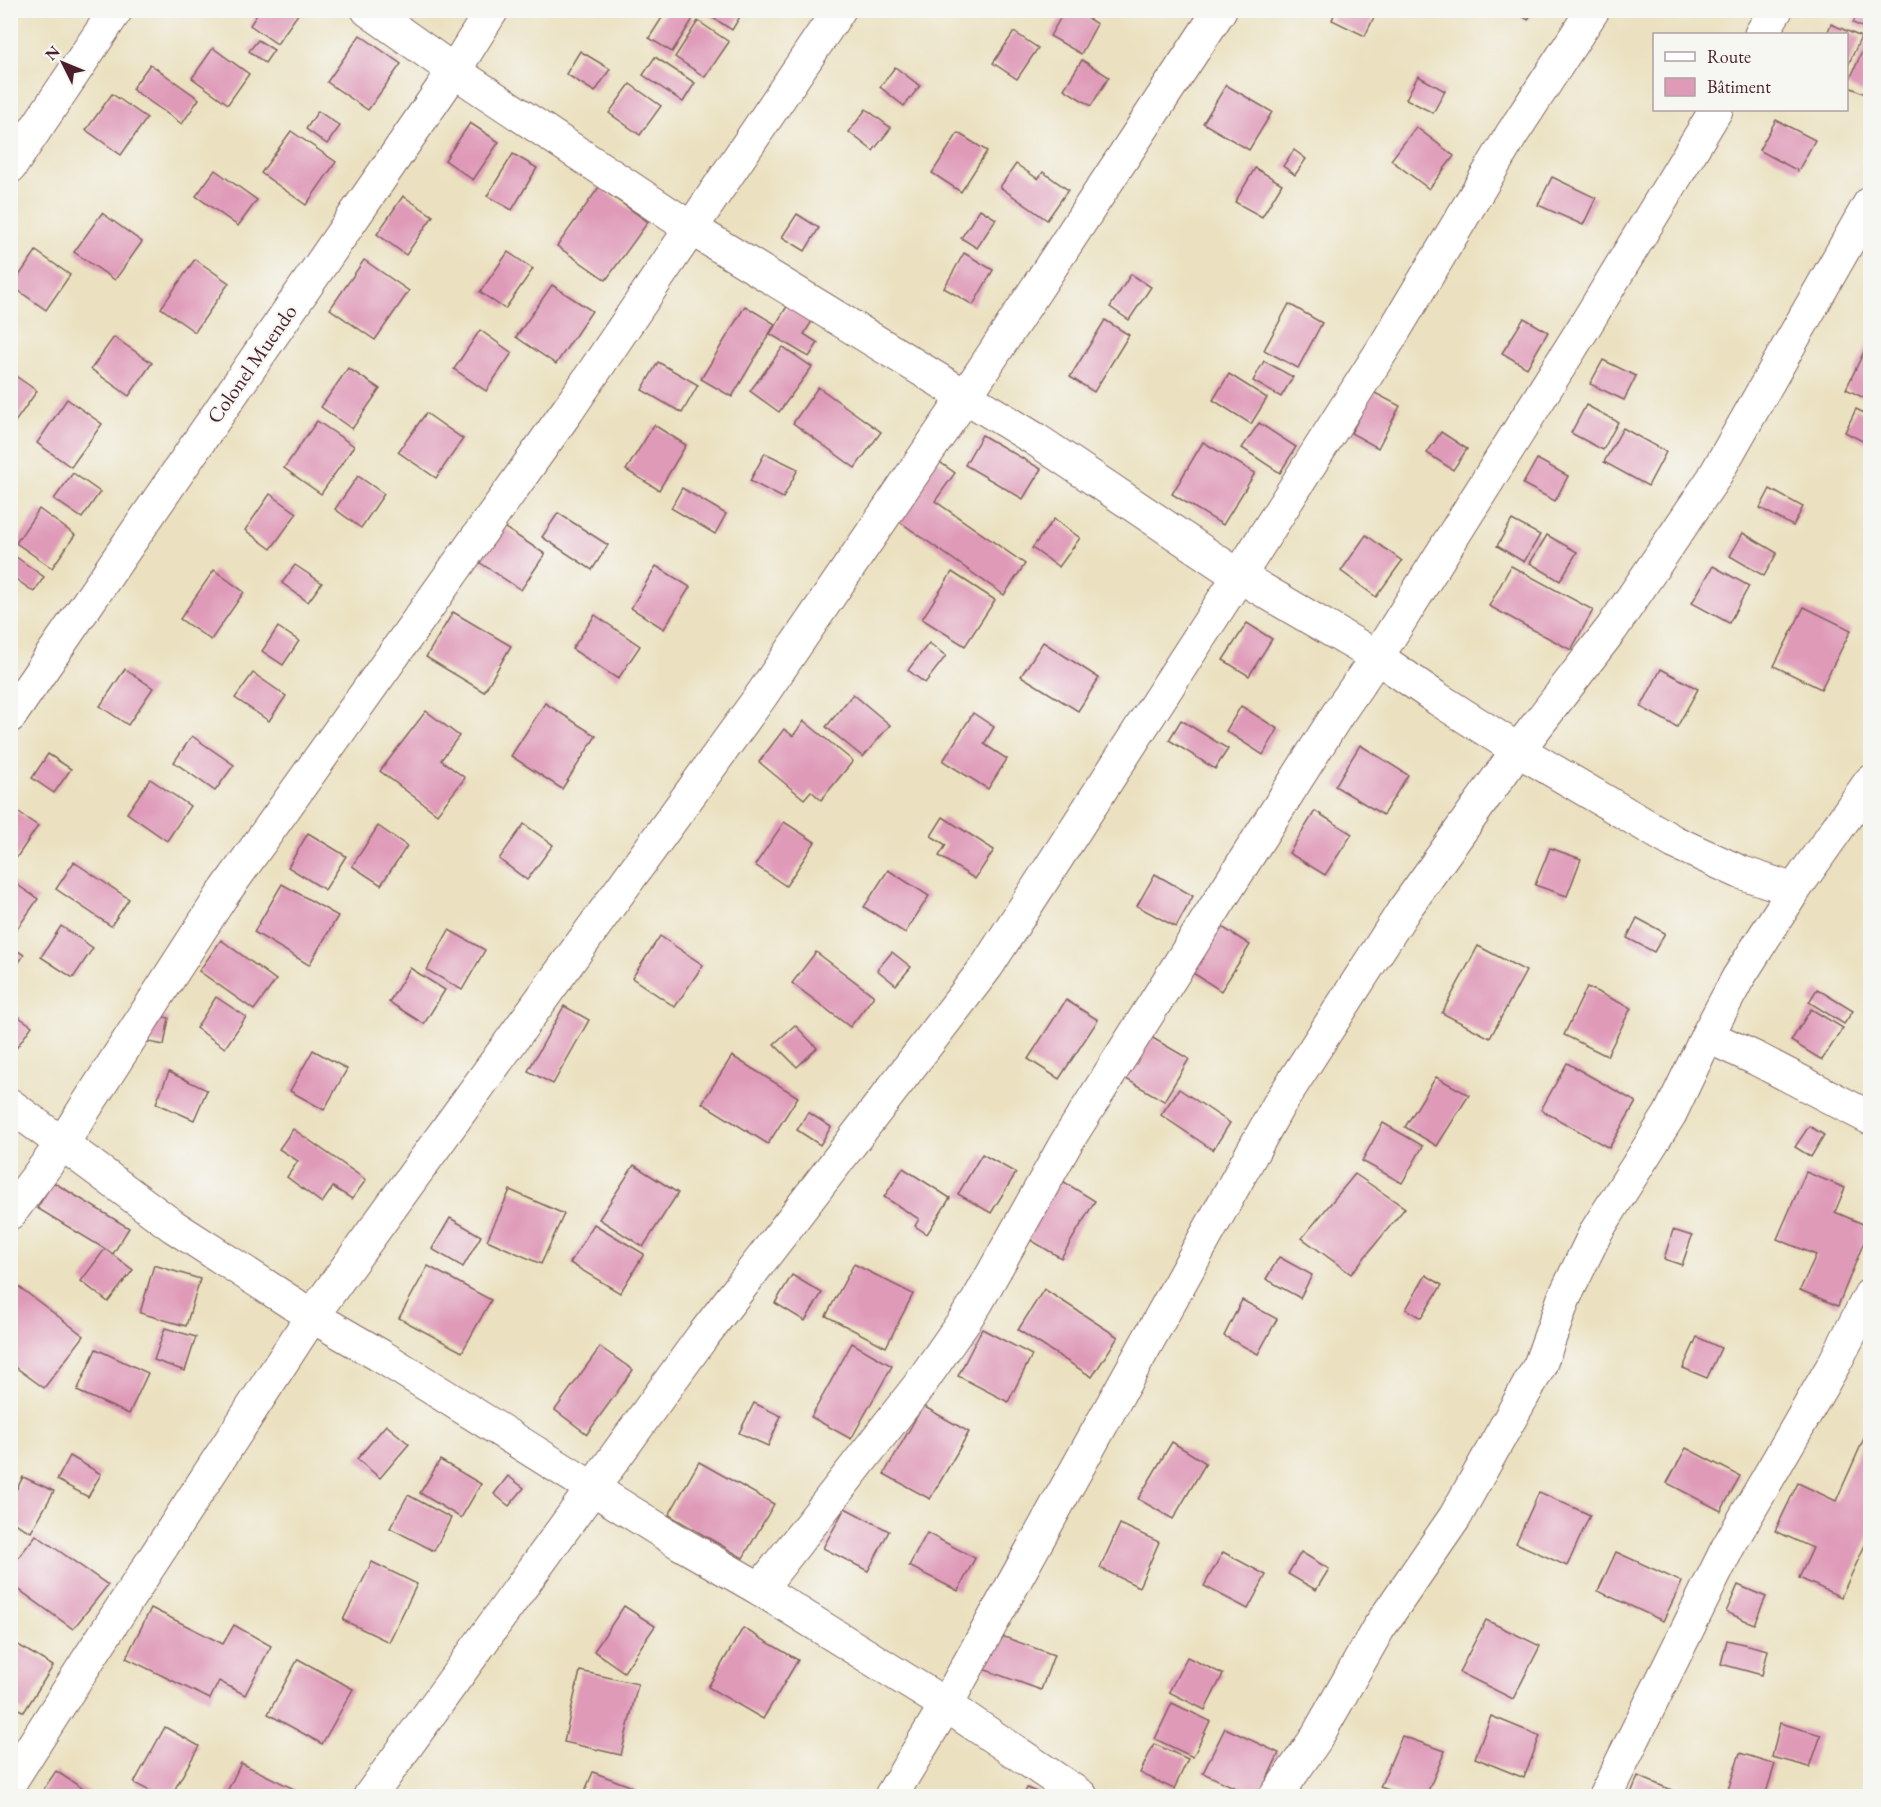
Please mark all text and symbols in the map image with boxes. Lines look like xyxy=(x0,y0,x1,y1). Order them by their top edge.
north arrow xyxy=(33,33,93,93)
legend xyxy=(1653,33,1848,111)
text: N xyxy=(40,41,65,65)
text: Route xyxy=(1707,45,1751,68)
text: Bâtiment xyxy=(1707,75,1771,98)
street label: Colonel Muendo xyxy=(201,299,303,428)

